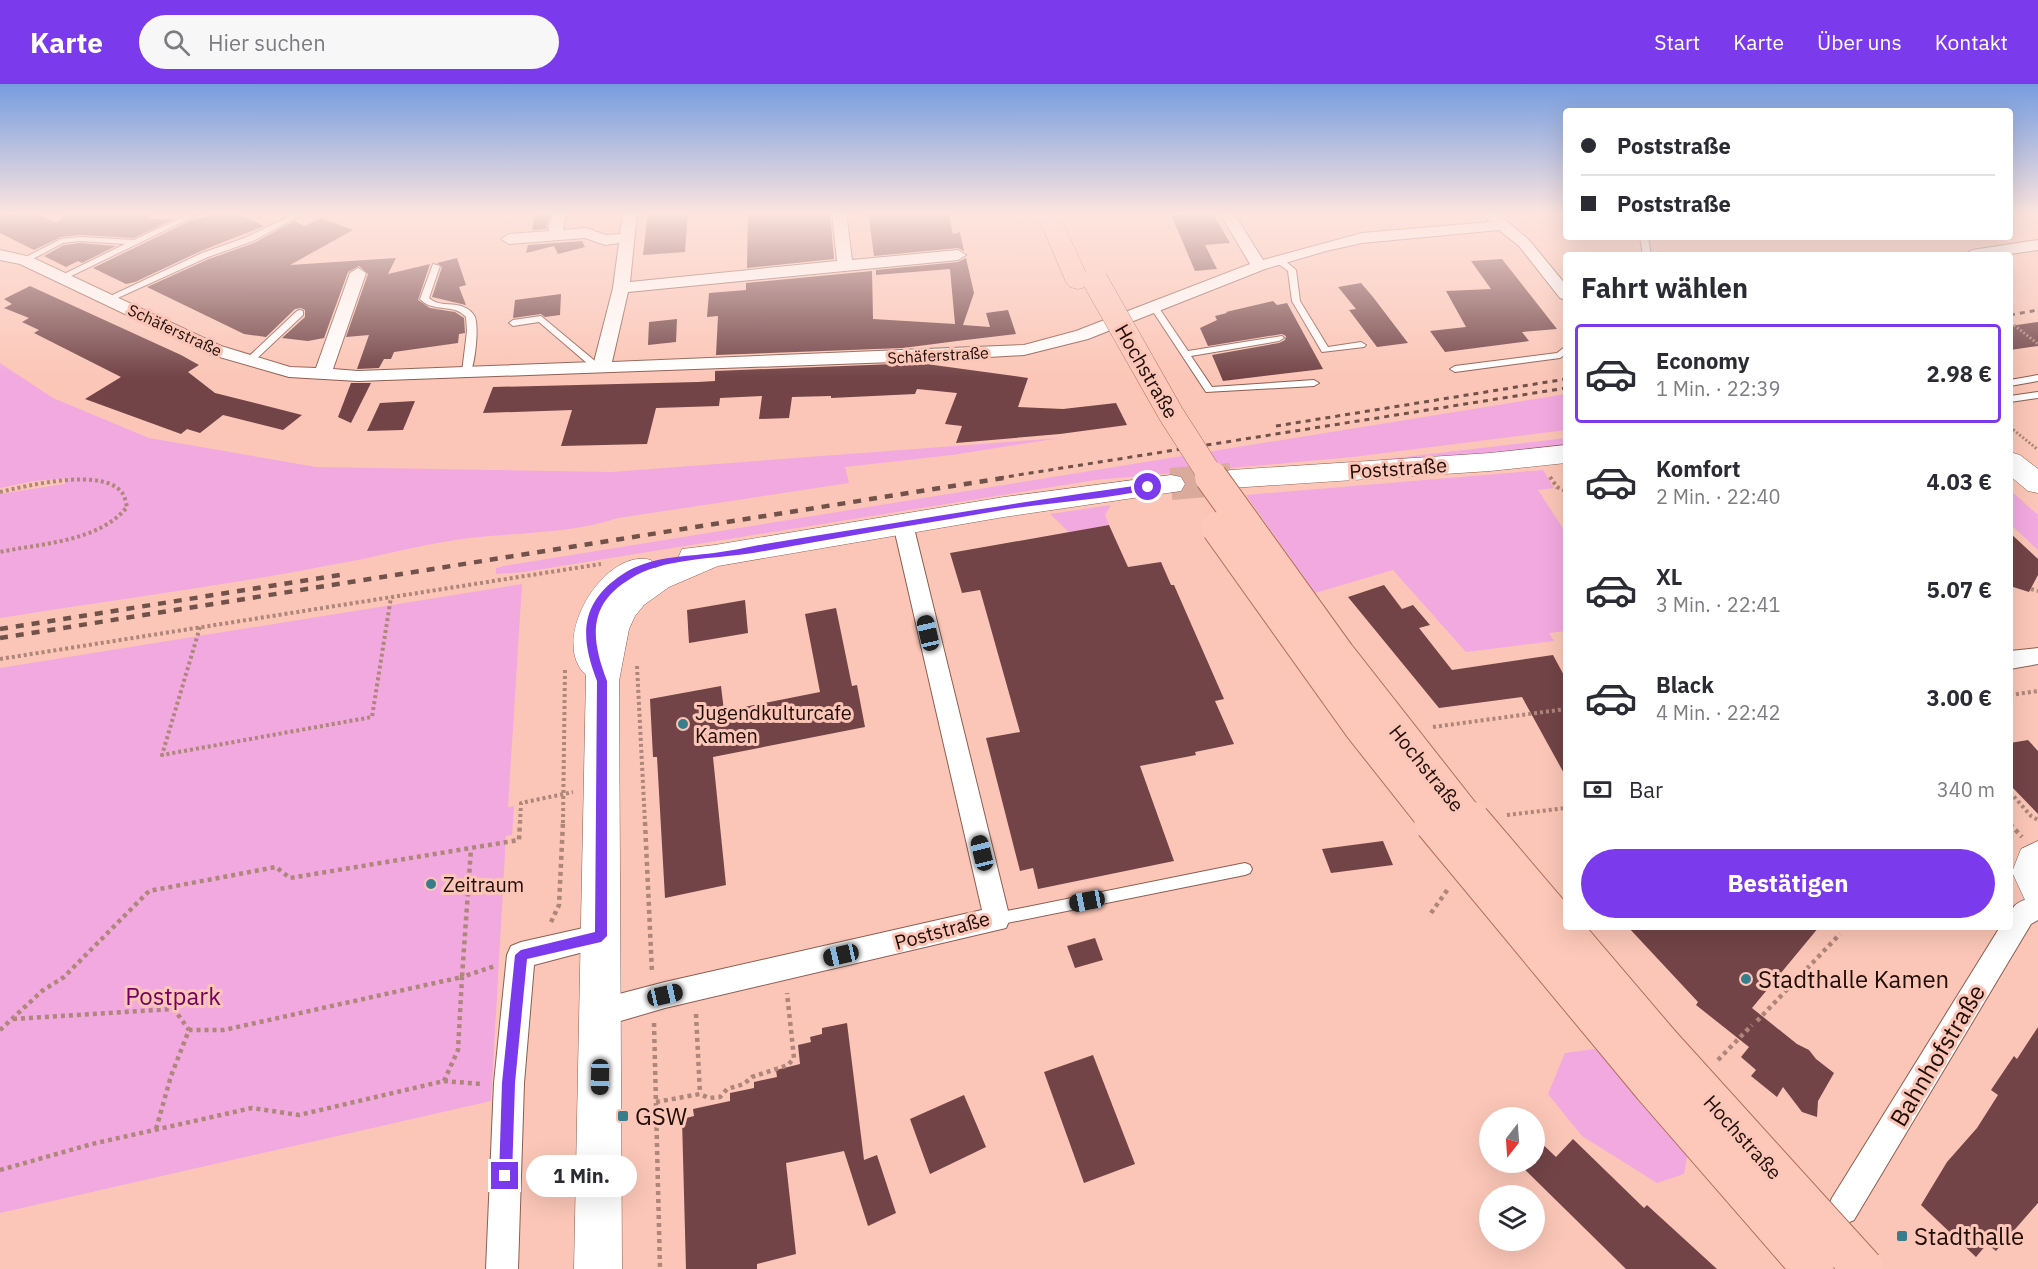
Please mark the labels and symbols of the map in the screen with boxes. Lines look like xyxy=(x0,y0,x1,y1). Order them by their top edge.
street label: Schäferstraße xyxy=(125,300,225,361)
street label: Hochstraße xyxy=(1109,319,1185,423)
street label: Schäferstraße xyxy=(887,342,989,368)
street label: Poststraße xyxy=(1348,451,1448,485)
route start xyxy=(1134,473,1161,500)
car xyxy=(915,613,941,653)
place label: Jugendkulturcafe Kamen xyxy=(695,699,852,749)
marker: Jugendkulturcafe Kamen xyxy=(676,717,690,731)
street label: Hochstraße xyxy=(1383,719,1471,817)
car xyxy=(969,833,995,873)
place label: Zeitraum xyxy=(443,871,524,898)
marker: Zeitraum xyxy=(424,877,438,891)
car xyxy=(1068,889,1106,913)
street label: Poststraße xyxy=(891,904,993,956)
car xyxy=(821,942,861,968)
place label: Stadthalle Kamen xyxy=(1758,963,1949,995)
marker: Stadthalle Kamen xyxy=(1739,972,1753,986)
street label: Bahnhofstraße xyxy=(1882,978,1992,1132)
park label: Postpark xyxy=(125,980,221,1012)
car xyxy=(645,982,685,1008)
car xyxy=(591,1059,609,1095)
street label: Hochstraße xyxy=(1698,1089,1788,1185)
place label: GSW xyxy=(635,1100,687,1132)
north arrow xyxy=(1479,1107,1545,1173)
marker: GSW xyxy=(616,1109,630,1123)
callout: 1 Min. xyxy=(526,1155,637,1197)
route end xyxy=(491,1162,518,1189)
place label: Stadthalle xyxy=(1914,1220,2024,1252)
marker: Stadthalle xyxy=(1895,1229,1909,1243)

